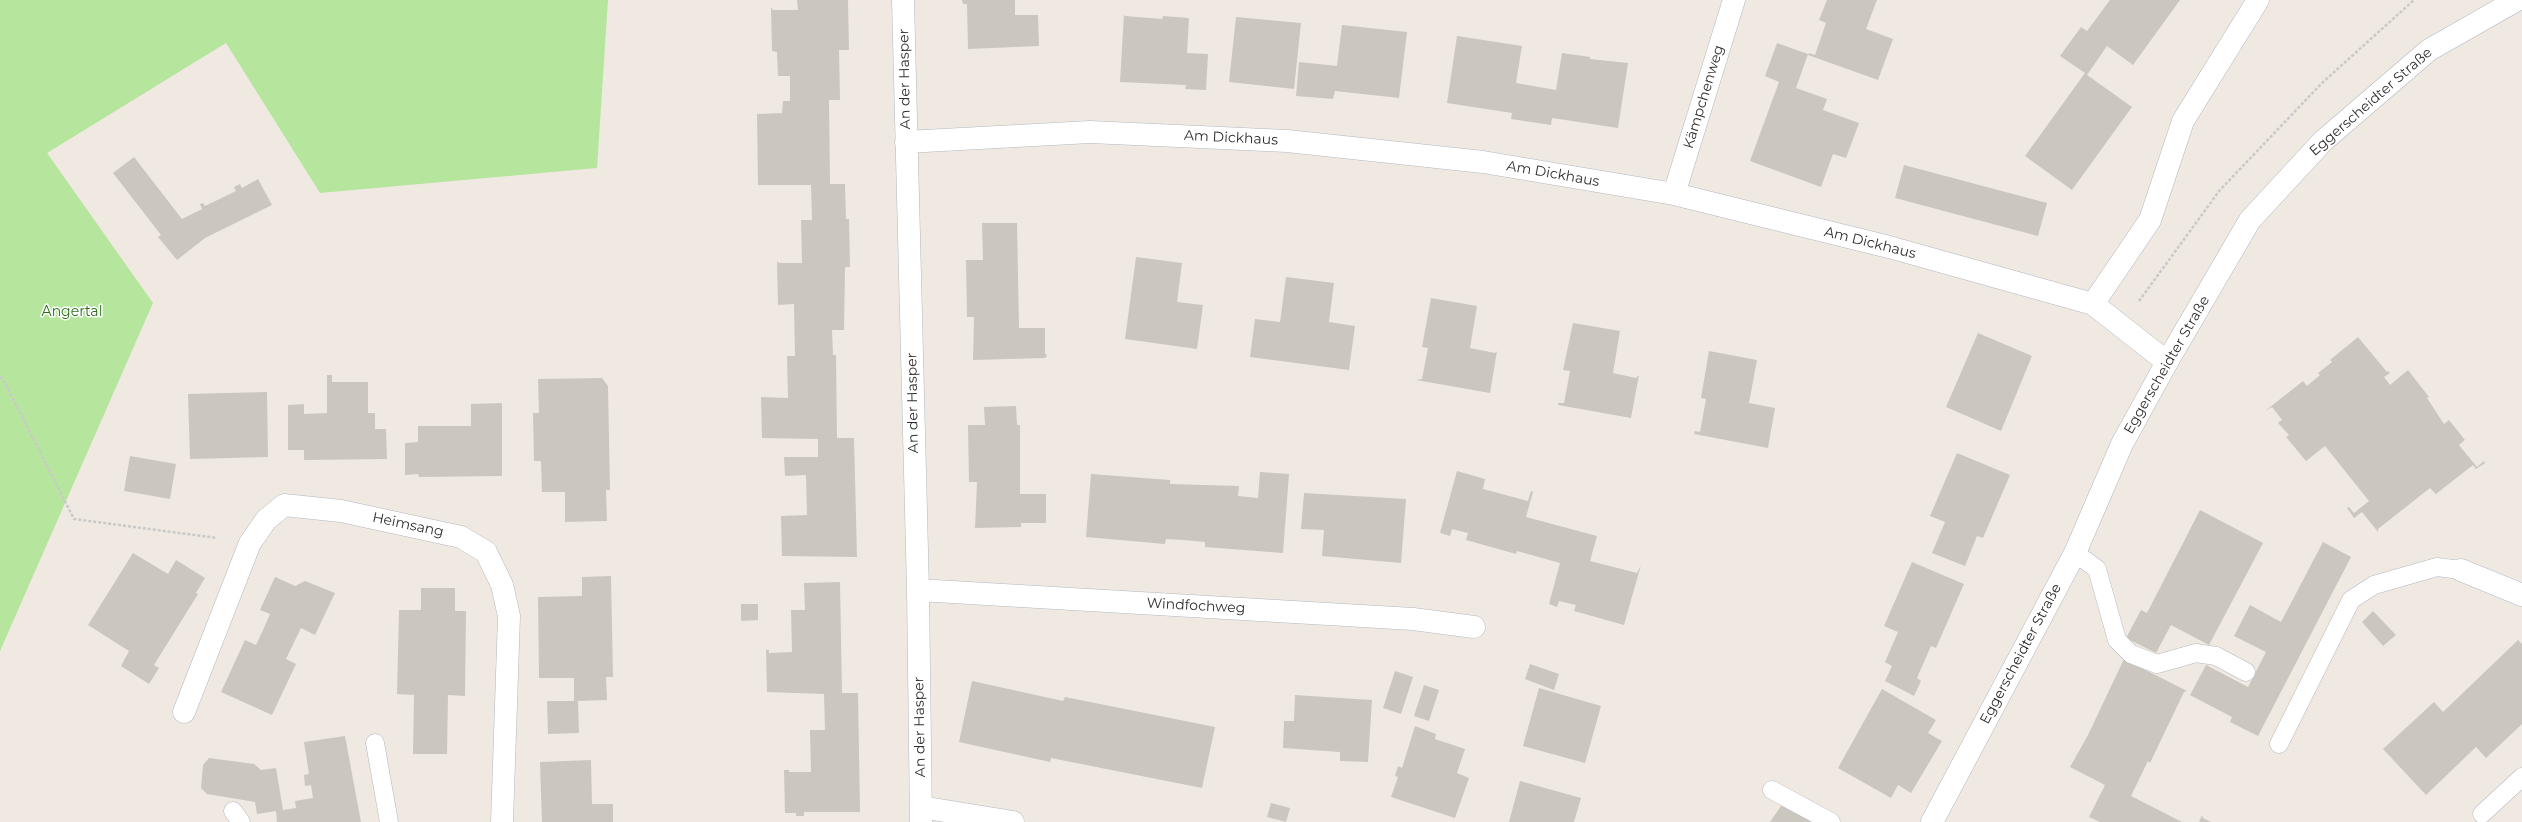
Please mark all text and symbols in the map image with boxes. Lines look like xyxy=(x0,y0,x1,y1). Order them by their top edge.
street label: An der Hasper xyxy=(896,29,914,129)
street label: Kämpchenweg xyxy=(1680,43,1728,151)
street label: Eggerscheidter Straße xyxy=(2306,44,2436,160)
street label: Am Dickhaus xyxy=(1184,127,1278,149)
street label: Am Dickhaus xyxy=(1505,158,1601,190)
street label: Am Dickhaus xyxy=(1822,223,1918,263)
street label: Eggerscheidter Straße xyxy=(2121,293,2213,437)
park label: Angertal xyxy=(42,304,102,320)
street label: An der Hasper xyxy=(904,353,922,453)
street label: Heimsang xyxy=(371,509,445,541)
street label: Eggerscheidter Straße xyxy=(1977,581,2065,727)
street label: Windfochweg xyxy=(1146,595,1246,617)
street label: An der Hasper xyxy=(911,677,929,777)

